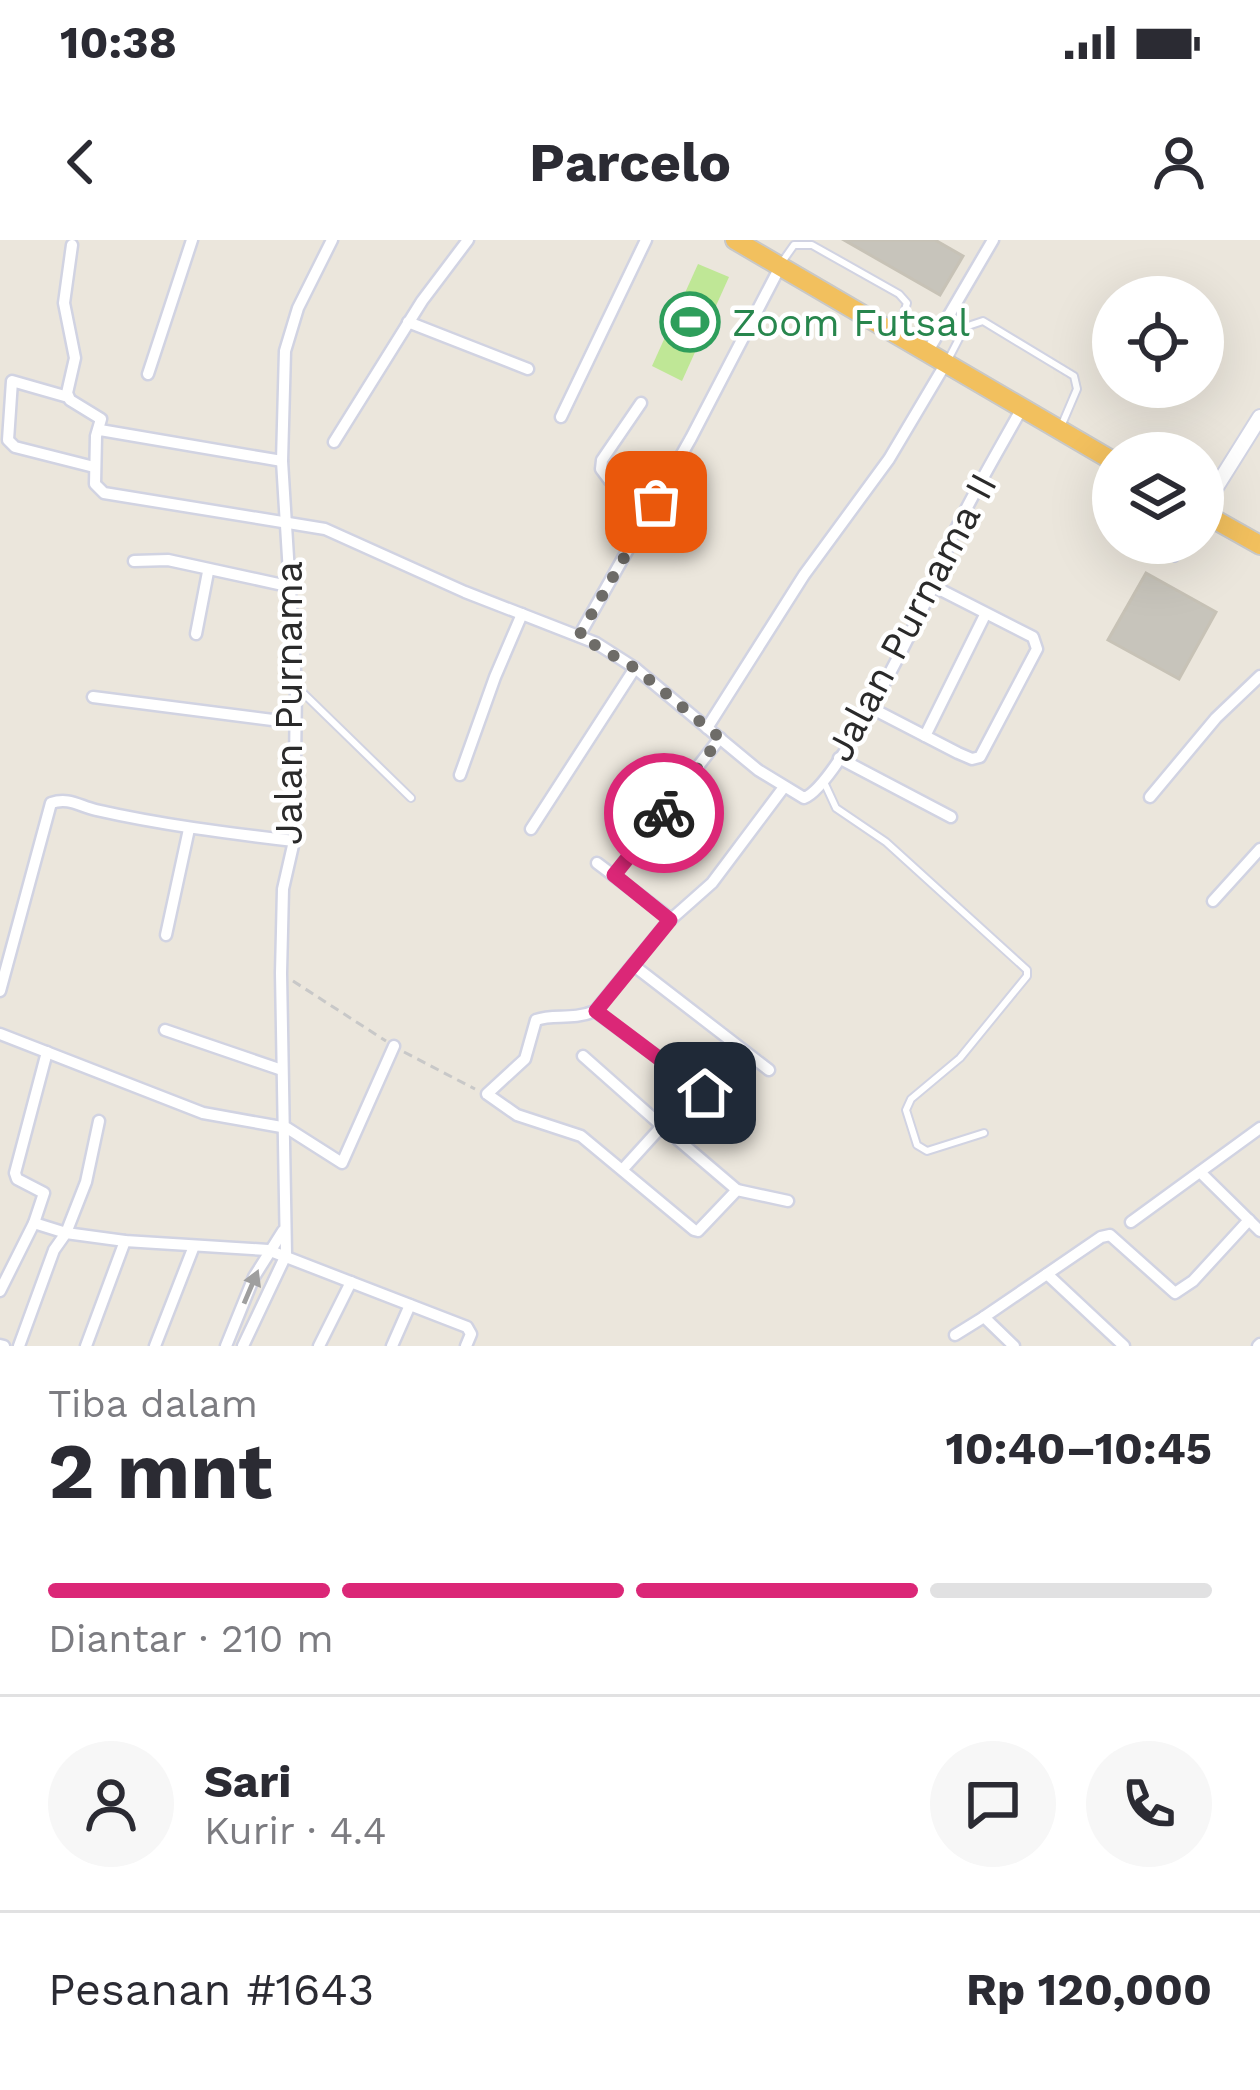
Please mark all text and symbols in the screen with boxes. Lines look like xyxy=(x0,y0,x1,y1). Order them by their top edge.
text: 10:38 xyxy=(60,16,177,69)
icon: back xyxy=(48,129,114,195)
icon: person xyxy=(1146,129,1212,195)
text: Parcelo xyxy=(529,131,731,194)
map controls xyxy=(1092,276,1224,564)
button: locate xyxy=(1092,276,1224,408)
sports icon: Zoom Futsal xyxy=(659,291,721,353)
place label: Zoom Futsal xyxy=(732,300,970,345)
button: layers xyxy=(1092,432,1224,564)
pin xyxy=(605,451,707,553)
street label: Jalan Purnama II xyxy=(816,465,1006,769)
icon: bag xyxy=(623,469,689,535)
street label: Jalan Purnama xyxy=(266,561,311,845)
courier xyxy=(604,753,724,873)
icon: bike xyxy=(631,780,697,846)
pin xyxy=(654,1042,756,1144)
icon: home xyxy=(672,1060,738,1126)
one-way arrow xyxy=(242,1268,261,1304)
text: Tiba dalam xyxy=(48,1381,258,1426)
text: 10:40–10:45 xyxy=(945,1422,1212,1475)
text: 2 mnt xyxy=(48,1425,272,1517)
text: Diantar · 210 m xyxy=(48,1616,334,1661)
button: person xyxy=(48,1741,174,1867)
button: chat xyxy=(930,1741,1056,1867)
button: phone xyxy=(1086,1741,1212,1867)
text: Sari xyxy=(204,1755,291,1808)
text: Kurir · 4.4 xyxy=(204,1808,387,1853)
text: Pesanan #1643 xyxy=(48,1963,374,2016)
text: Rp 120,000 xyxy=(966,1963,1212,2016)

